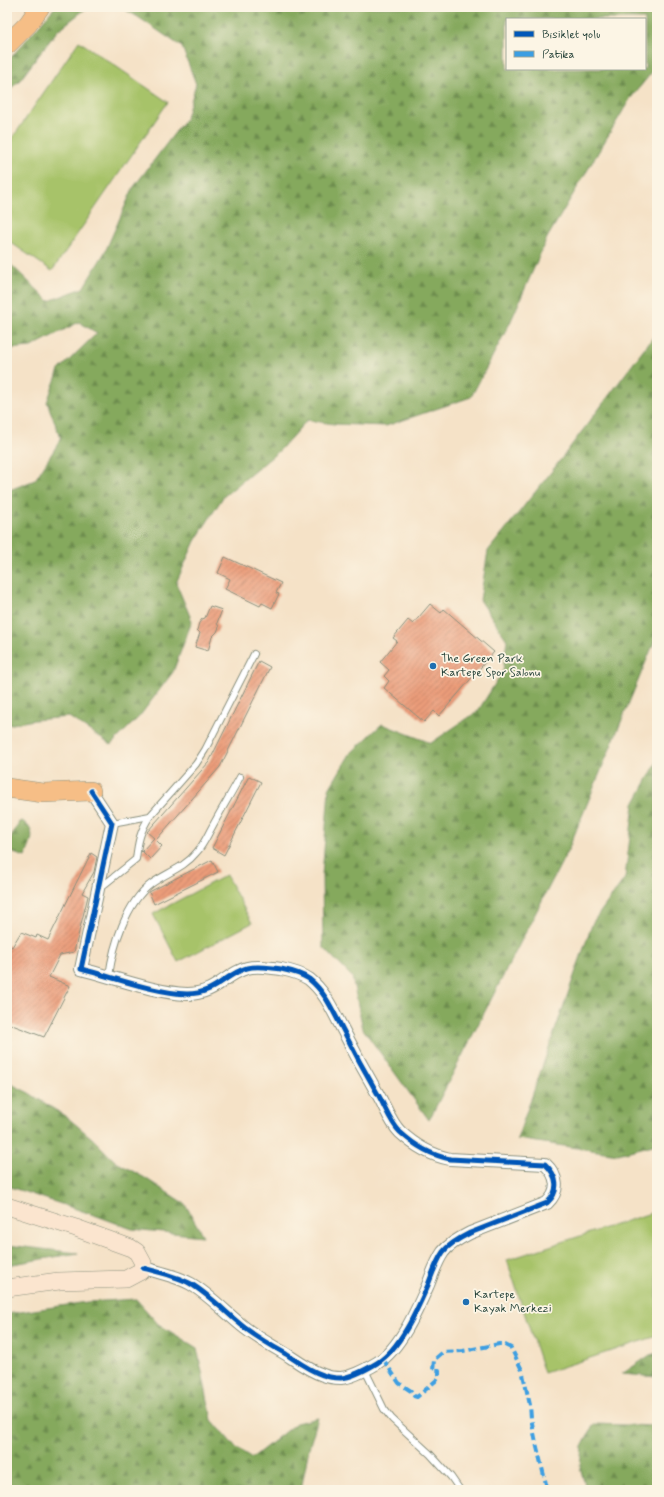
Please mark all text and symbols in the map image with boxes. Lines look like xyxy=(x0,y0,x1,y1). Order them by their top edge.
legend xyxy=(506,18,646,70)
text: Bisiklet yolu xyxy=(542,27,600,43)
text: Patika xyxy=(542,47,575,63)
place label: The Green Park Kartepe Spor Salonu xyxy=(441,651,541,681)
marker: The Green Park Kartepe Spor Salonu xyxy=(428,661,438,671)
place label: Kartepe Kayak Merkezi xyxy=(474,1287,552,1317)
marker: Kartepe Kayak Merkezi xyxy=(461,1297,471,1307)

